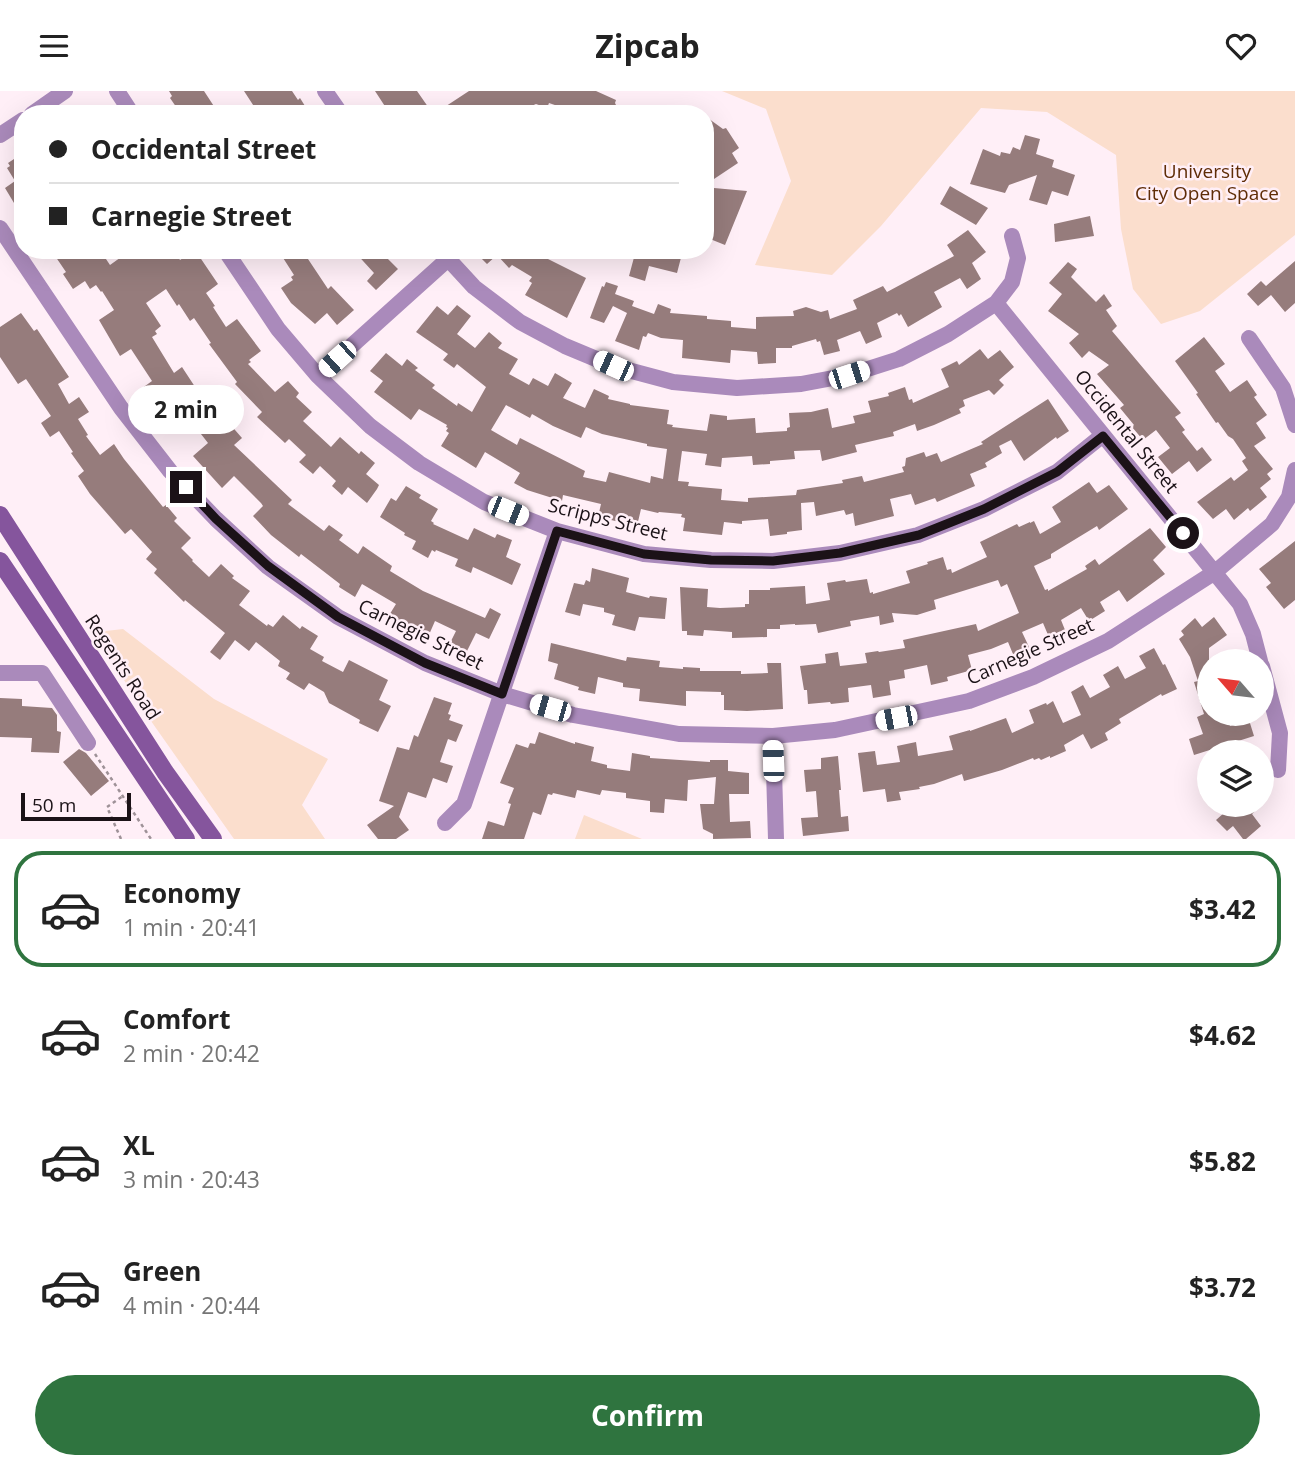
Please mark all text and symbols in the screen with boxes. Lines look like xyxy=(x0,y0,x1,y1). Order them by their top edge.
text: Zipcab xyxy=(595,24,700,67)
icon: menu xyxy=(35,27,73,65)
icon: heart xyxy=(1222,27,1260,65)
text: Occidental Street xyxy=(91,131,316,167)
park label: University City Open Space xyxy=(1135,158,1279,206)
text: Carnegie Street xyxy=(91,198,292,234)
car xyxy=(315,337,360,381)
car xyxy=(590,348,637,384)
car xyxy=(826,359,873,391)
street label: Occidental Street xyxy=(1069,364,1185,498)
callout: 2 min xyxy=(128,385,244,435)
text: 2 min xyxy=(154,393,218,425)
route end xyxy=(170,471,202,503)
street label: Scripps Street xyxy=(545,492,671,546)
car xyxy=(485,493,532,529)
route start xyxy=(1167,517,1199,549)
street label: Carnegie Street xyxy=(354,592,488,676)
street label: Regents Road xyxy=(79,609,167,725)
street label: Carnegie Street xyxy=(962,611,1098,691)
north arrow xyxy=(1197,649,1274,726)
map controls xyxy=(1197,649,1274,817)
car xyxy=(527,692,574,724)
car xyxy=(874,704,919,732)
car xyxy=(762,740,785,782)
button: layers xyxy=(1197,740,1274,817)
scale bar xyxy=(21,790,131,822)
text: 50 m xyxy=(32,792,76,818)
text: Economy xyxy=(123,875,241,911)
icon: car xyxy=(39,878,102,941)
text: $3.42 xyxy=(1189,891,1256,927)
text: 1 min · 20:41 xyxy=(123,911,260,943)
text: Comfort xyxy=(123,1001,230,1037)
icon: car xyxy=(39,1004,102,1067)
text: $4.62 xyxy=(1189,1017,1256,1053)
text: 2 min · 20:42 xyxy=(123,1037,260,1069)
text: XL xyxy=(123,1127,155,1163)
icon: car xyxy=(39,1130,102,1193)
text: $5.82 xyxy=(1189,1143,1256,1179)
text: 3 min · 20:43 xyxy=(123,1163,260,1195)
text: Green xyxy=(123,1253,201,1289)
icon: car xyxy=(39,1256,102,1319)
text: $3.72 xyxy=(1189,1269,1256,1305)
text: 4 min · 20:44 xyxy=(123,1289,260,1321)
button: Confirm xyxy=(35,1375,1260,1455)

